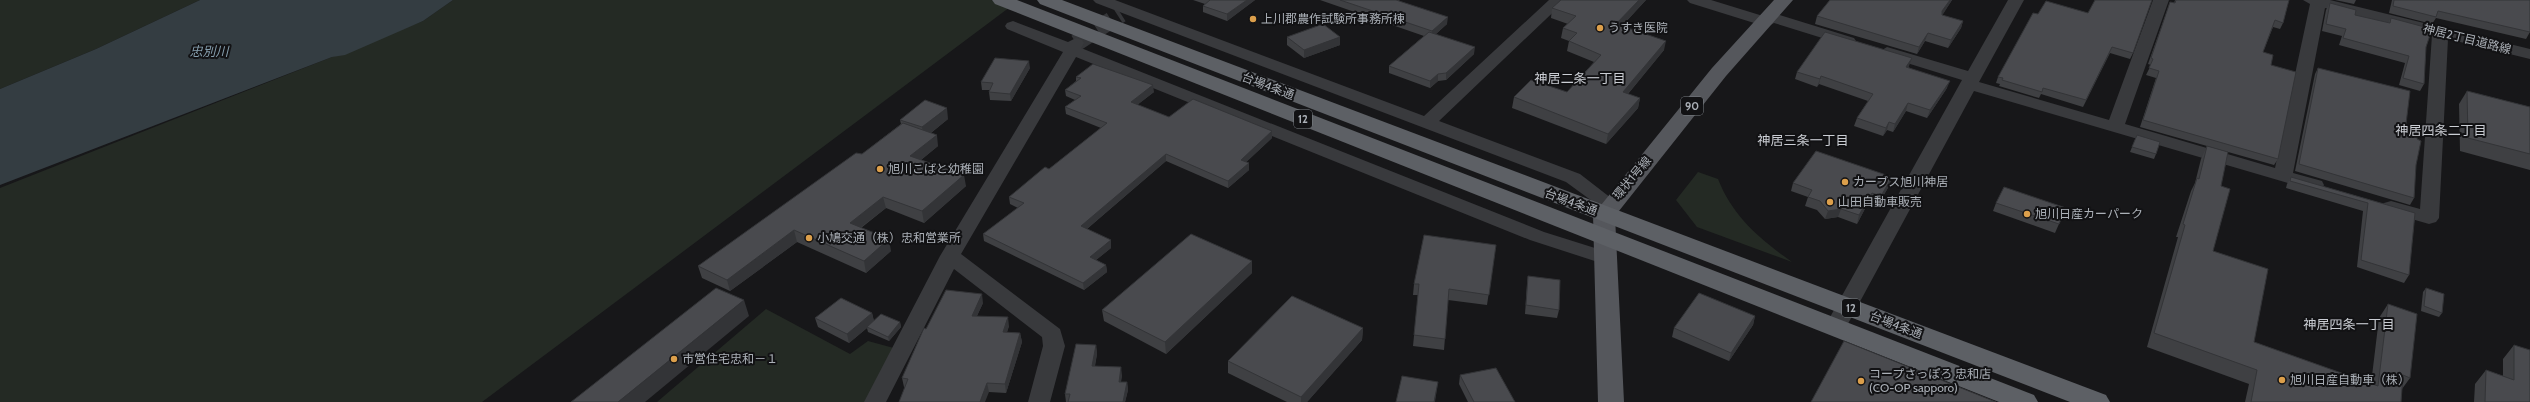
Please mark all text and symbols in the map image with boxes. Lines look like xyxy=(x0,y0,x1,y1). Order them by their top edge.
place label: 上川郡農作試験所事務所棟 xyxy=(1261,11,1405,26)
marker: 上川郡農作試験所事務所棟 xyxy=(1248,14,1258,24)
place label: うすき医院 xyxy=(1608,20,1668,35)
street label: 神居2丁目道路線 xyxy=(2421,20,2513,57)
marker: うすき医院 xyxy=(1595,23,1605,33)
water label: 忠別川 xyxy=(189,43,230,59)
street label: 台場4条通 xyxy=(1240,69,1297,102)
district label: 神居二条一丁目 xyxy=(1534,70,1626,86)
road number: 90 xyxy=(1681,97,1703,115)
road number: 12 xyxy=(1294,110,1312,128)
district label: 神居四条二丁目 xyxy=(2395,122,2487,138)
district label: 神居三条一丁目 xyxy=(1757,132,1849,148)
street label: 環状1号線 xyxy=(1609,153,1654,202)
place label: 旭川こばと幼稚園 xyxy=(888,161,984,176)
marker: 旭川こばと幼稚園 xyxy=(875,164,885,174)
place label: カーブス旭川神居 xyxy=(1853,174,1948,189)
marker: カーブス旭川神居 xyxy=(1840,177,1850,187)
street label: 台場4条通 xyxy=(1543,185,1600,218)
place label: 山田自動車販売 xyxy=(1838,194,1922,209)
marker: 山田自動車販売 xyxy=(1825,197,1835,207)
place label: 旭川日産カーパーク xyxy=(2035,206,2143,221)
marker: 旭川日産カーパーク xyxy=(2022,209,2032,219)
place label: 小鳩交通（株）忠和営業所 xyxy=(817,230,961,245)
marker: 小鳩交通（株）忠和営業所 xyxy=(804,233,814,243)
road number: 12 xyxy=(1842,299,1860,317)
street label: 台場4条通 xyxy=(1868,308,1925,341)
district label: 神居四条一丁目 xyxy=(2303,316,2395,332)
place label: 市営住宅忠和－１ xyxy=(682,351,778,366)
marker: 市営住宅忠和－１ xyxy=(669,354,679,364)
place label: コープさっぽろ 忠和店 (CO-OP sapporo) xyxy=(1869,366,1991,395)
place label: 旭川日産自動車（株） xyxy=(2290,372,2410,387)
marker: 旭川日産自動車（株） xyxy=(2277,375,2287,385)
marker: コープさっぽろ 忠和店 (CO-OP sapporo) xyxy=(1856,376,1866,386)

